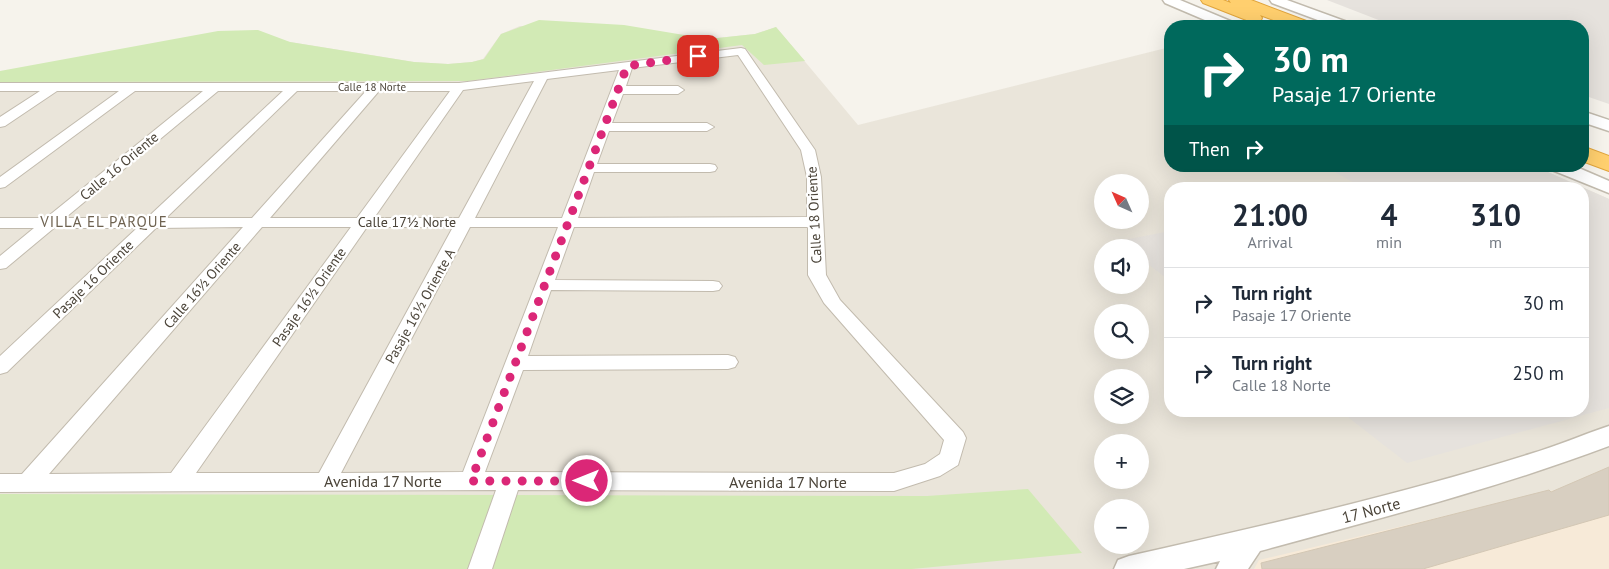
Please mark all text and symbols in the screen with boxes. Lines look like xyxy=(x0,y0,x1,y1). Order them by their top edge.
pin xyxy=(677,35,719,77)
text: 30 m xyxy=(1272,36,1349,82)
icon: right xyxy=(1189,40,1254,105)
icon: arrive xyxy=(684,42,712,70)
street label: Calle 18 Norte xyxy=(338,80,406,94)
text: Pasaje 17 Oriente xyxy=(1272,80,1436,108)
street label: Calle 16 Oriente xyxy=(76,128,162,204)
icon: right xyxy=(1240,135,1268,163)
text: Then xyxy=(1189,137,1230,161)
street label: Calle 18 Oriente xyxy=(802,166,826,264)
north arrow xyxy=(1094,174,1149,229)
map controls xyxy=(1094,174,1149,554)
text: 21:00 xyxy=(1232,195,1308,234)
text: 4 xyxy=(1381,195,1398,234)
text: 310 xyxy=(1470,195,1521,234)
district label: VILLA EL PARQUE xyxy=(39,212,168,231)
street label: Calle 17½ Norte xyxy=(358,213,456,231)
text: Arrival xyxy=(1248,232,1292,252)
text: min xyxy=(1376,232,1402,252)
text: m xyxy=(1489,232,1502,252)
street label: Pasaje 16 Oriente xyxy=(49,236,137,322)
street label: Calle 16½ Oriente xyxy=(159,238,245,332)
button: sound xyxy=(1094,239,1149,294)
street label: Pasaje 16½ Oriente xyxy=(268,244,350,350)
street label: Pasaje 16½ Oriente A xyxy=(381,245,459,367)
text: Turn right xyxy=(1232,281,1312,305)
icon: right xyxy=(1189,289,1217,317)
text: 30 m xyxy=(1523,291,1564,315)
button: search xyxy=(1094,304,1149,359)
text: Pasaje 17 Oriente xyxy=(1232,305,1351,325)
text: Turn right xyxy=(1232,351,1312,375)
icon: right xyxy=(1189,359,1217,387)
text: 250 m xyxy=(1512,361,1564,385)
button: layers xyxy=(1094,369,1149,424)
text: Calle 18 Norte xyxy=(1232,375,1331,395)
button: + xyxy=(1094,434,1149,489)
position arrow xyxy=(560,454,612,506)
street label: Avenida 17 Norte xyxy=(324,471,442,491)
street label: Avenida 17 Norte xyxy=(729,472,847,492)
street label: 17 Norte xyxy=(1340,493,1402,527)
button: − xyxy=(1094,499,1149,554)

